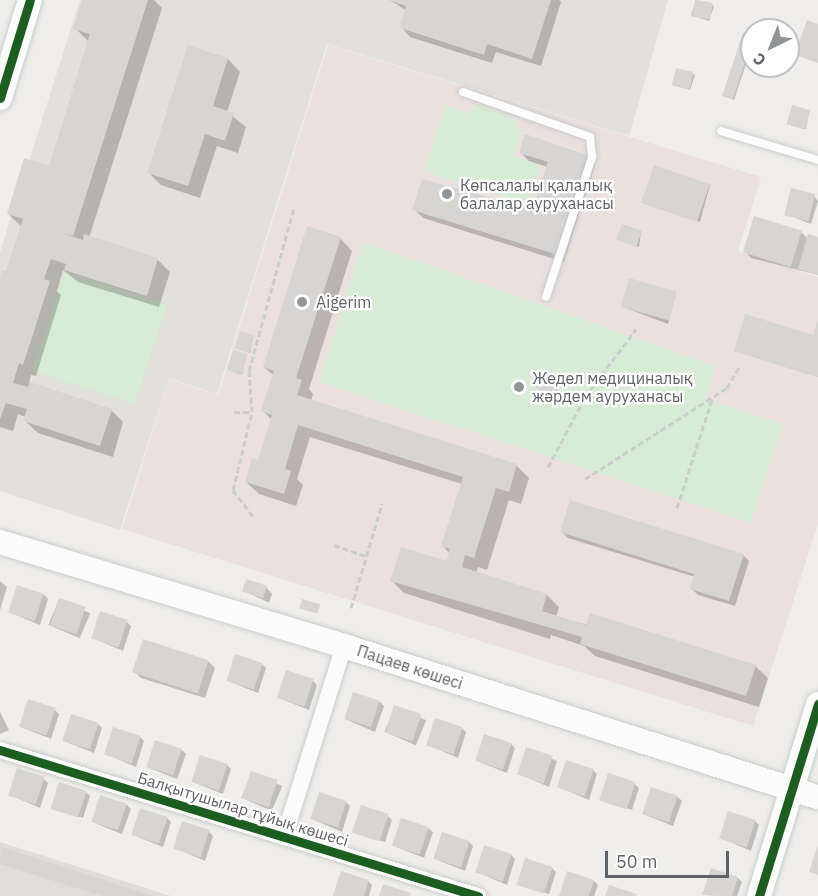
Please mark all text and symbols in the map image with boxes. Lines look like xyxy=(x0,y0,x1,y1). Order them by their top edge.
north arrow xyxy=(740,18,800,78)
text: С xyxy=(748,49,770,71)
place label: Көпсалалы қалалық балалар ауруханасы xyxy=(460,175,614,213)
marker: Көпсалалы қалалық балалар ауруханасы xyxy=(438,185,456,203)
place label: Aigerim xyxy=(316,292,371,312)
marker: Aigerim xyxy=(293,293,311,311)
place label: Жедел медициналық жәрдем ауруханасы xyxy=(532,368,693,406)
marker: Жедел медициналық жәрдем ауруханасы xyxy=(510,378,528,396)
street label: Пацаев көшесі xyxy=(355,641,465,693)
street label: Балқытушылар тұйық көшесі xyxy=(135,768,351,850)
scale bar xyxy=(608,839,732,877)
text: 50 m xyxy=(616,850,658,873)

